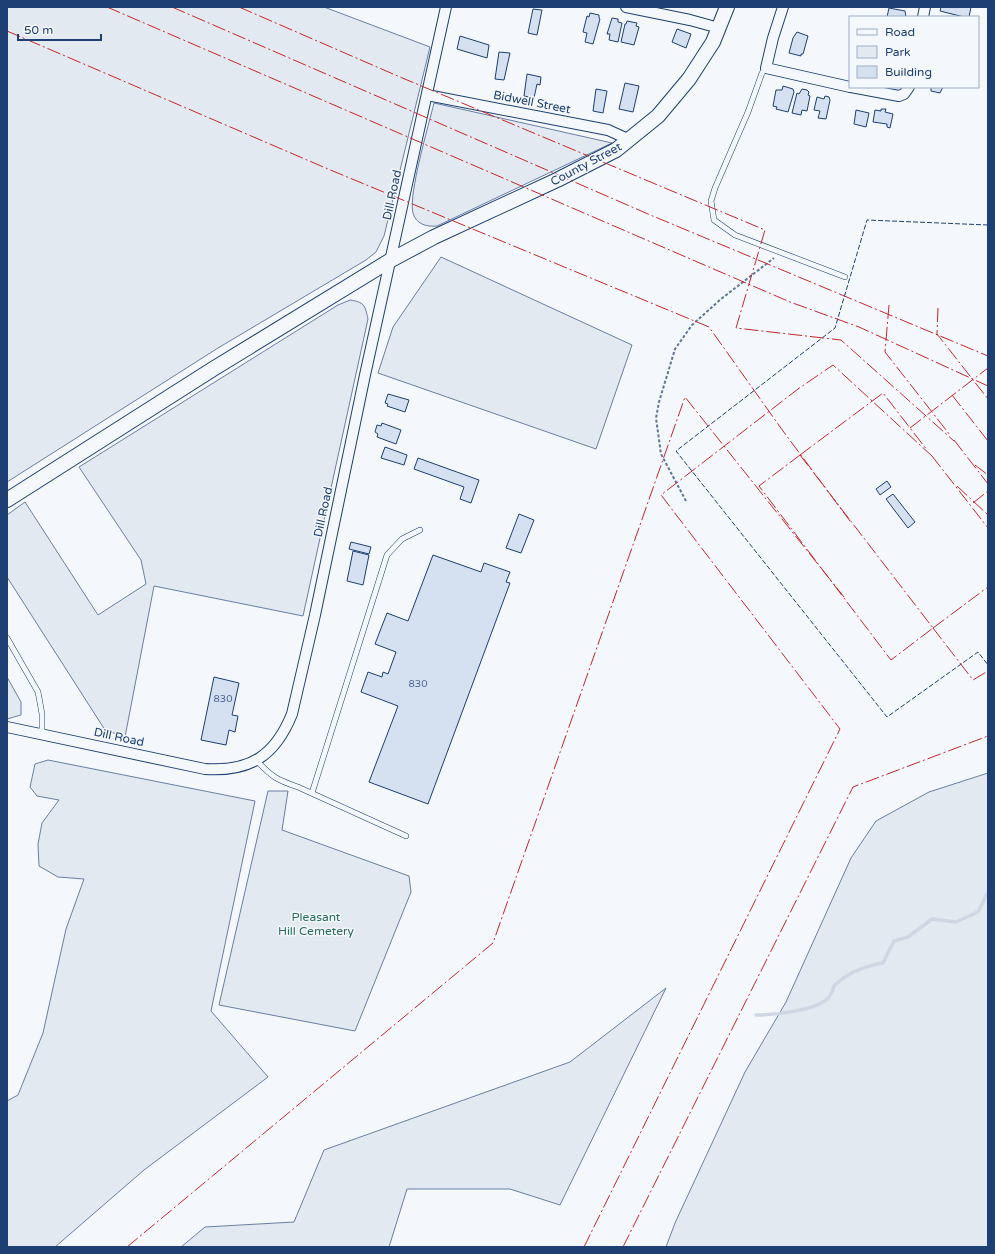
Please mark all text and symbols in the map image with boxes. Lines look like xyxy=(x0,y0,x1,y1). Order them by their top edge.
scale bar xyxy=(18,16,101,42)
legend xyxy=(849,16,979,88)
text: 50 m xyxy=(24,23,53,37)
text: Road xyxy=(885,25,915,39)
text: Park xyxy=(885,45,911,59)
text: Building xyxy=(885,65,932,79)
street label: Bidwell Street xyxy=(492,88,572,116)
street label: County Street xyxy=(548,139,624,189)
street label: Dill Road xyxy=(380,169,404,221)
street label: Dill Road xyxy=(311,486,335,538)
house number: 830 xyxy=(409,678,427,690)
house number: 830 xyxy=(214,693,232,705)
street label: Dill Road xyxy=(93,725,145,749)
park label: Pleasant Hill Cemetery xyxy=(278,910,355,938)

